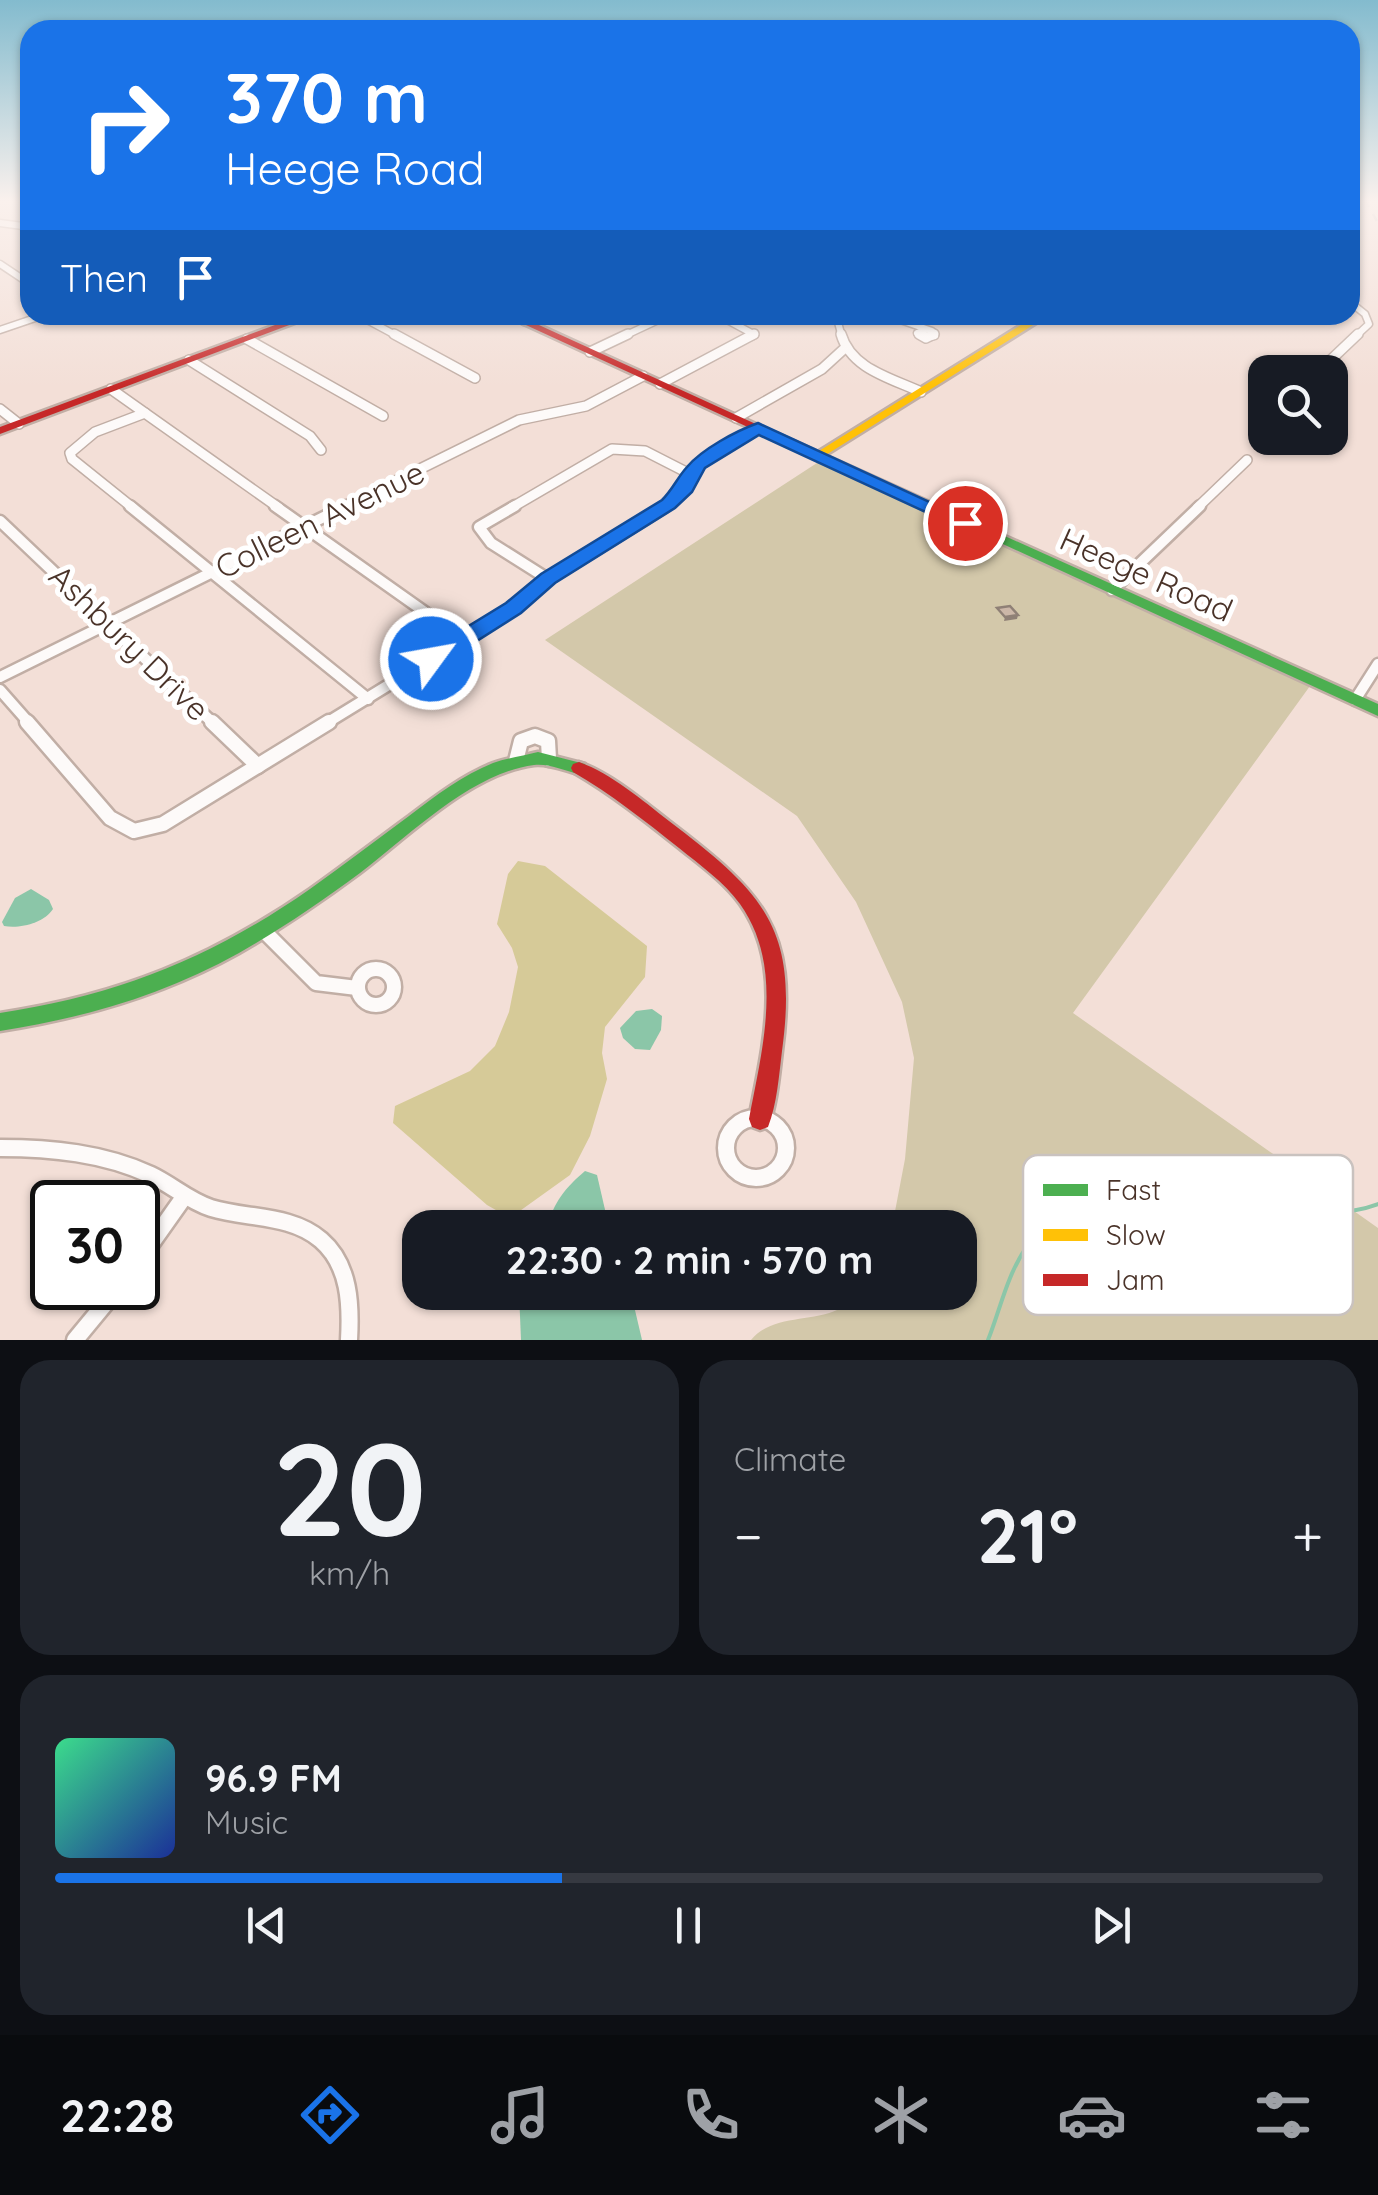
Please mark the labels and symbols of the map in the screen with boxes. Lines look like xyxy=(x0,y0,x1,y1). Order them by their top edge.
street label: Colleen Avenue xyxy=(209,451,431,587)
pin xyxy=(923,481,1008,566)
street label: Heege Road xyxy=(1054,518,1239,630)
street label: Ashbury Drive xyxy=(41,556,218,729)
position arrow xyxy=(379,607,483,711)
legend xyxy=(1023,1155,1353,1315)
text: Fast xyxy=(1106,1172,1161,1207)
speed limit sign: 30 xyxy=(30,1180,160,1310)
text: Slow xyxy=(1106,1217,1166,1252)
text: Jam xyxy=(1106,1262,1165,1297)

